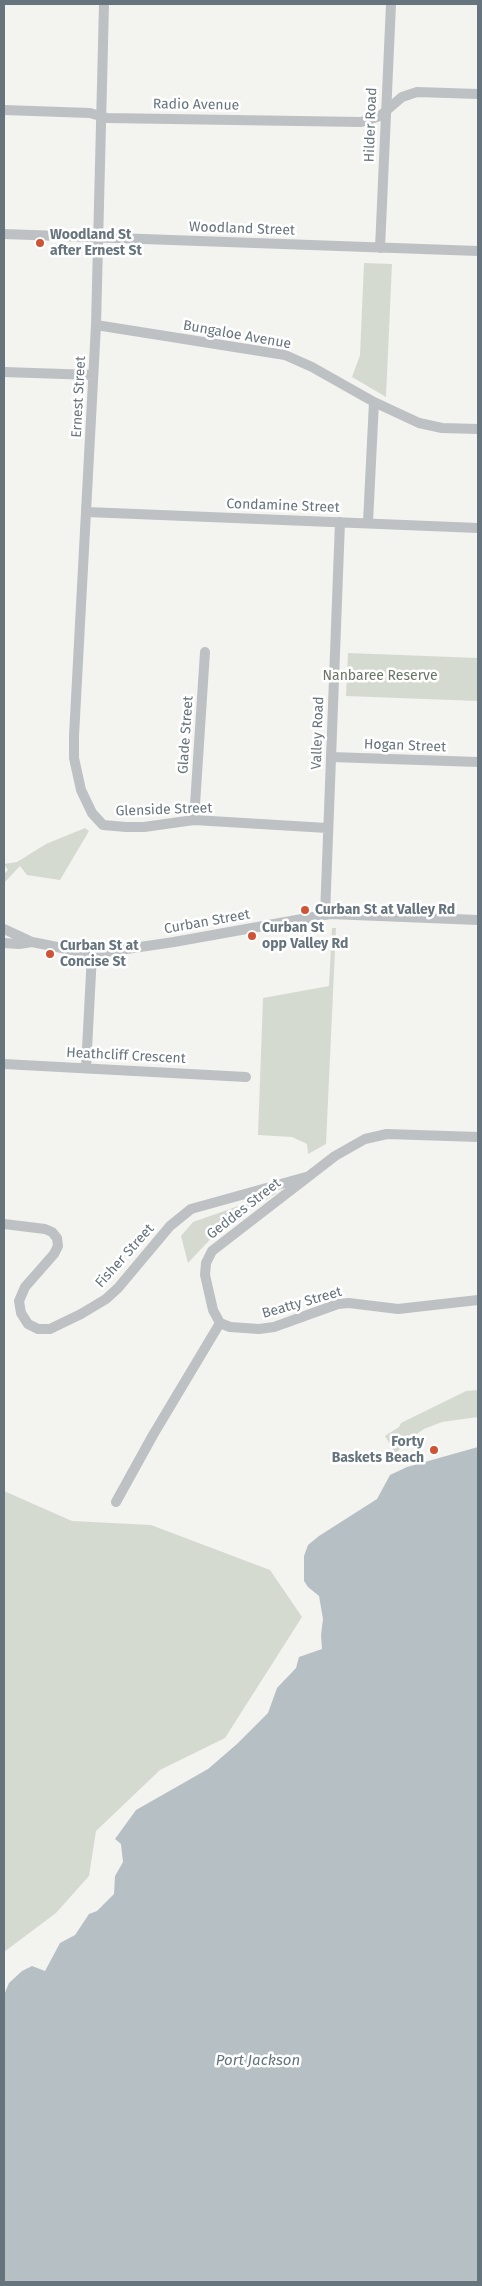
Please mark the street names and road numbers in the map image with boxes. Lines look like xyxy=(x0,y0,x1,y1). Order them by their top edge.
street label: Hilder Road xyxy=(361,87,381,163)
street label: Radio Avenue xyxy=(153,96,239,114)
street label: Woodland Street xyxy=(189,219,295,239)
street label: Bungaloe Avenue xyxy=(182,317,292,353)
street label: Ernest Street xyxy=(68,356,90,438)
street label: Condamine Street xyxy=(226,496,340,516)
street label: Glade Street xyxy=(175,695,197,775)
street label: Valley Road xyxy=(308,696,328,770)
street label: Hogan Street xyxy=(364,736,446,756)
street label: Glenside Street xyxy=(115,800,213,820)
street label: Curban Street xyxy=(163,906,251,938)
street label: Heathcliff Crescent xyxy=(66,1044,186,1068)
street label: Geddes Street xyxy=(204,1175,284,1243)
street label: Fisher Street xyxy=(92,1221,158,1291)
street label: Beatty Street xyxy=(260,1284,344,1322)

